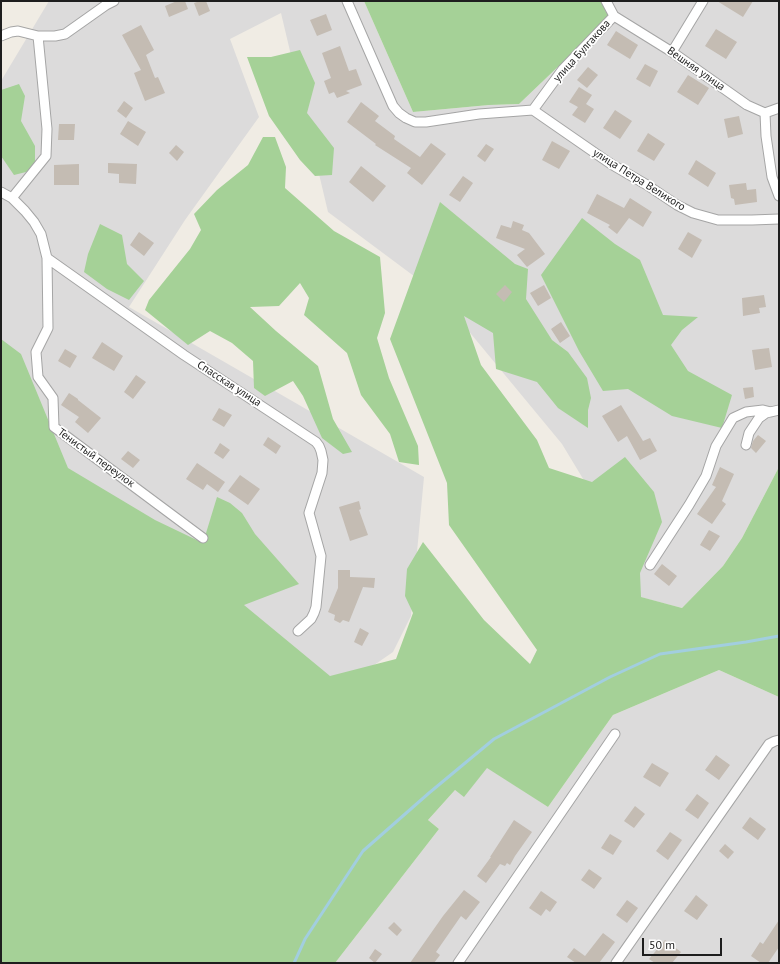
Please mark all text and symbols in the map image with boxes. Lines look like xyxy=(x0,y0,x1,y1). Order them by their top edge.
street label: улица Булгакова xyxy=(551,17,613,85)
street label: Вешняя улица xyxy=(665,44,727,94)
street label: улица Петра Великого xyxy=(590,146,688,214)
street label: Спасская улица xyxy=(194,358,264,410)
street label: Тенистый переулок xyxy=(55,426,137,490)
scale bar xyxy=(644,930,724,956)
text: 50 m xyxy=(649,937,675,952)

